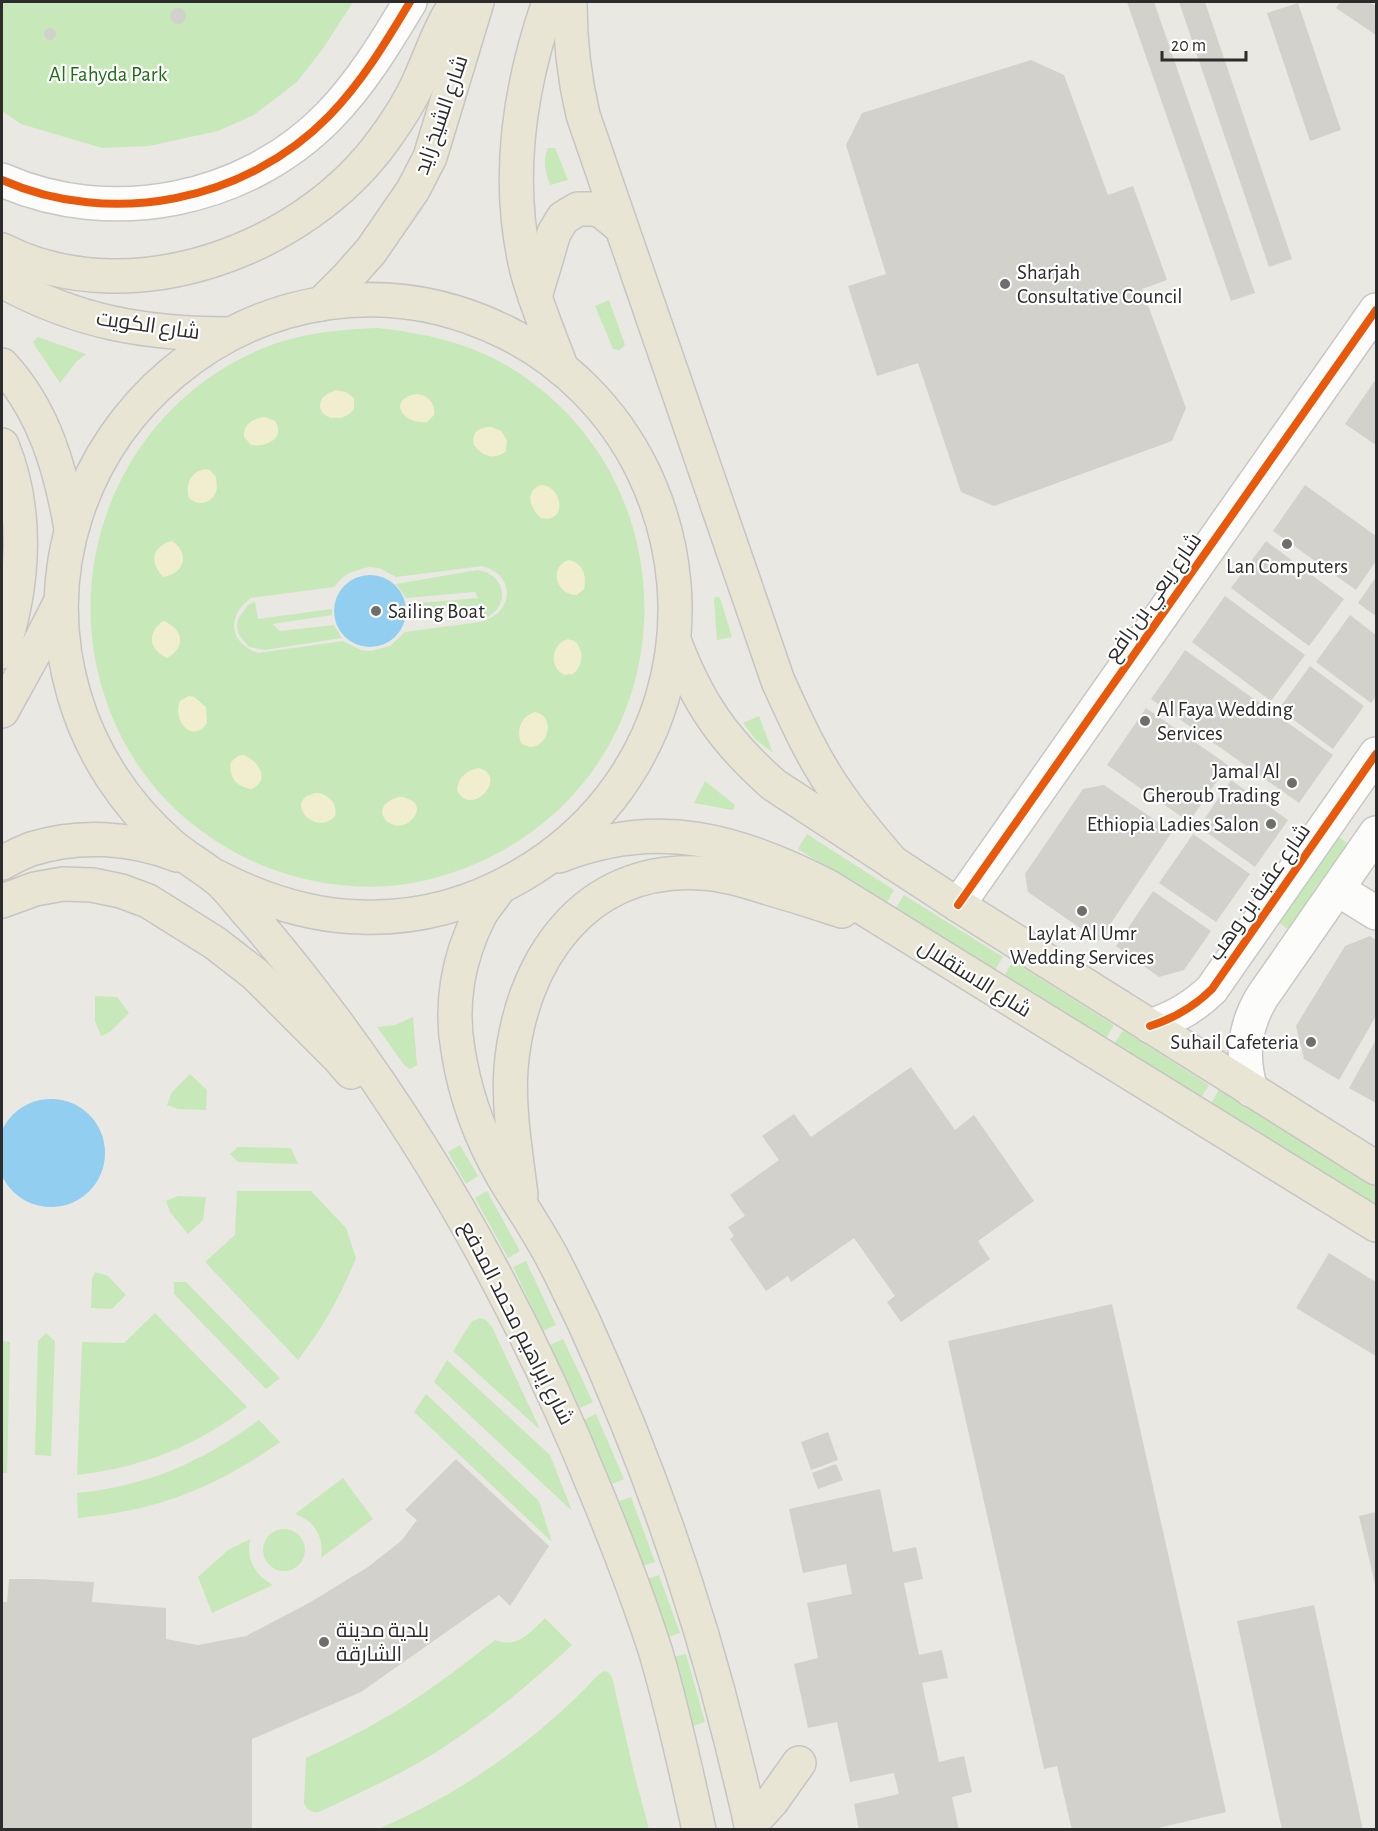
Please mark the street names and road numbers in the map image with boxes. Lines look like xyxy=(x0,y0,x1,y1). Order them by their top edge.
street label: شارع الشيخ زايد xyxy=(411,53,474,178)
street label: شارع الكويت xyxy=(94,308,201,346)
street label: شارع ربعي بن رافع xyxy=(1101,529,1210,668)
street label: شارع عقبة بن وهب xyxy=(1205,820,1317,966)
street label: شارع الاستقلال xyxy=(913,936,1035,1024)
street label: شارع إبراهيم محمد المدفع xyxy=(453,1218,577,1430)

